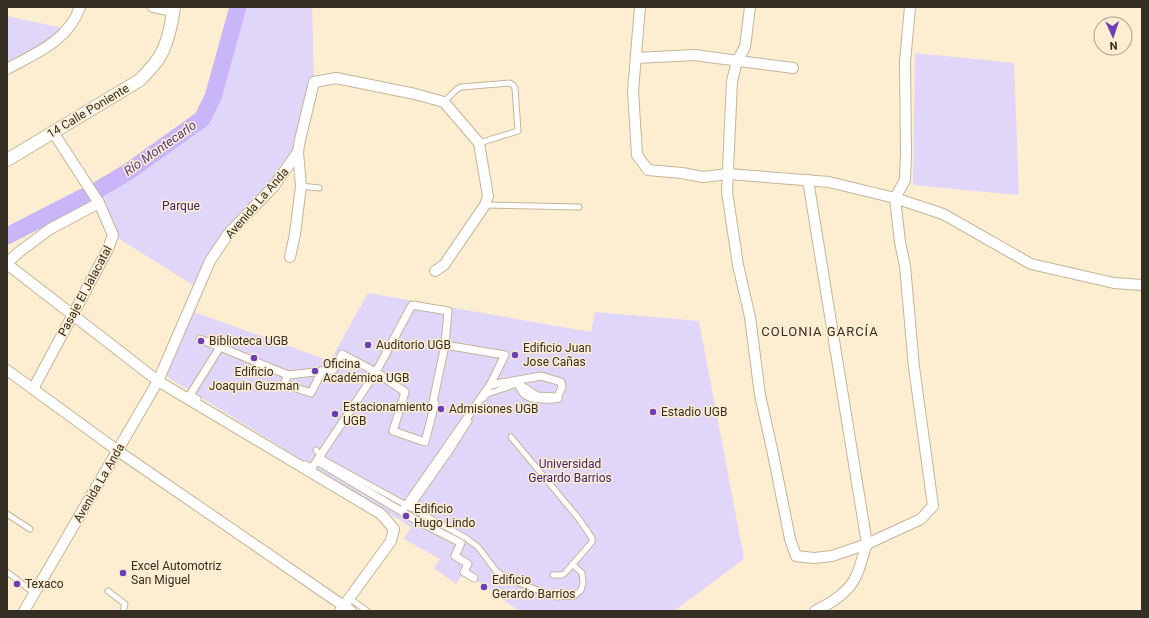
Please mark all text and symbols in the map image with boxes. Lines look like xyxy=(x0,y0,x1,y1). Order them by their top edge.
north arrow xyxy=(1093,16,1133,56)
text: N xyxy=(1109,39,1118,52)
street label: 14 Calle Poniente xyxy=(44,81,132,141)
water label: Río Montecarlo xyxy=(121,117,199,179)
street label: Avenida La Anda xyxy=(222,165,292,241)
park label: Parque xyxy=(162,199,200,213)
street label: Pasaje El Jalacatal xyxy=(55,243,115,339)
district label: COLONIA GARCÍA xyxy=(761,324,879,339)
place label: Biblioteca UGB xyxy=(209,334,288,348)
marker: Biblioteca UGB xyxy=(196,336,206,346)
place label: Auditorio UGB xyxy=(376,338,451,352)
marker: Auditorio UGB xyxy=(363,340,373,350)
place label: Edificio Juan Jose Cañas xyxy=(523,341,591,369)
marker: Edificio Juan Jose Cañas xyxy=(510,350,520,360)
marker: Edificio Joaquin Guzman xyxy=(249,353,259,363)
place label: Oficina Académica UGB xyxy=(323,357,409,385)
place label: Edificio Joaquin Guzman xyxy=(209,365,299,393)
marker: Oficina Académica UGB xyxy=(310,366,320,376)
place label: Estacionamiento UGB xyxy=(343,400,433,428)
place label: Admisiones UGB xyxy=(449,402,539,416)
marker: Admisiones UGB xyxy=(436,404,446,414)
place label: Estadio UGB xyxy=(661,405,727,419)
marker: Estadio UGB xyxy=(648,407,658,417)
marker: Estacionamiento UGB xyxy=(330,409,340,419)
street label: Avenida La Anda xyxy=(71,441,127,525)
park label: Universidad Gerardo Barrios xyxy=(528,457,612,485)
place label: Edificio Hugo Lindo xyxy=(414,502,476,530)
marker: Edificio Hugo Lindo xyxy=(401,511,411,521)
place label: Excel Automotriz San Miguel xyxy=(131,559,222,587)
marker: Excel Automotriz San Miguel xyxy=(118,568,128,578)
place label: Edificio Gerardo Barrios xyxy=(492,573,576,601)
place label: Texaco xyxy=(25,577,64,591)
marker: Texaco xyxy=(12,579,22,589)
marker: Edificio Gerardo Barrios xyxy=(479,582,489,592)

